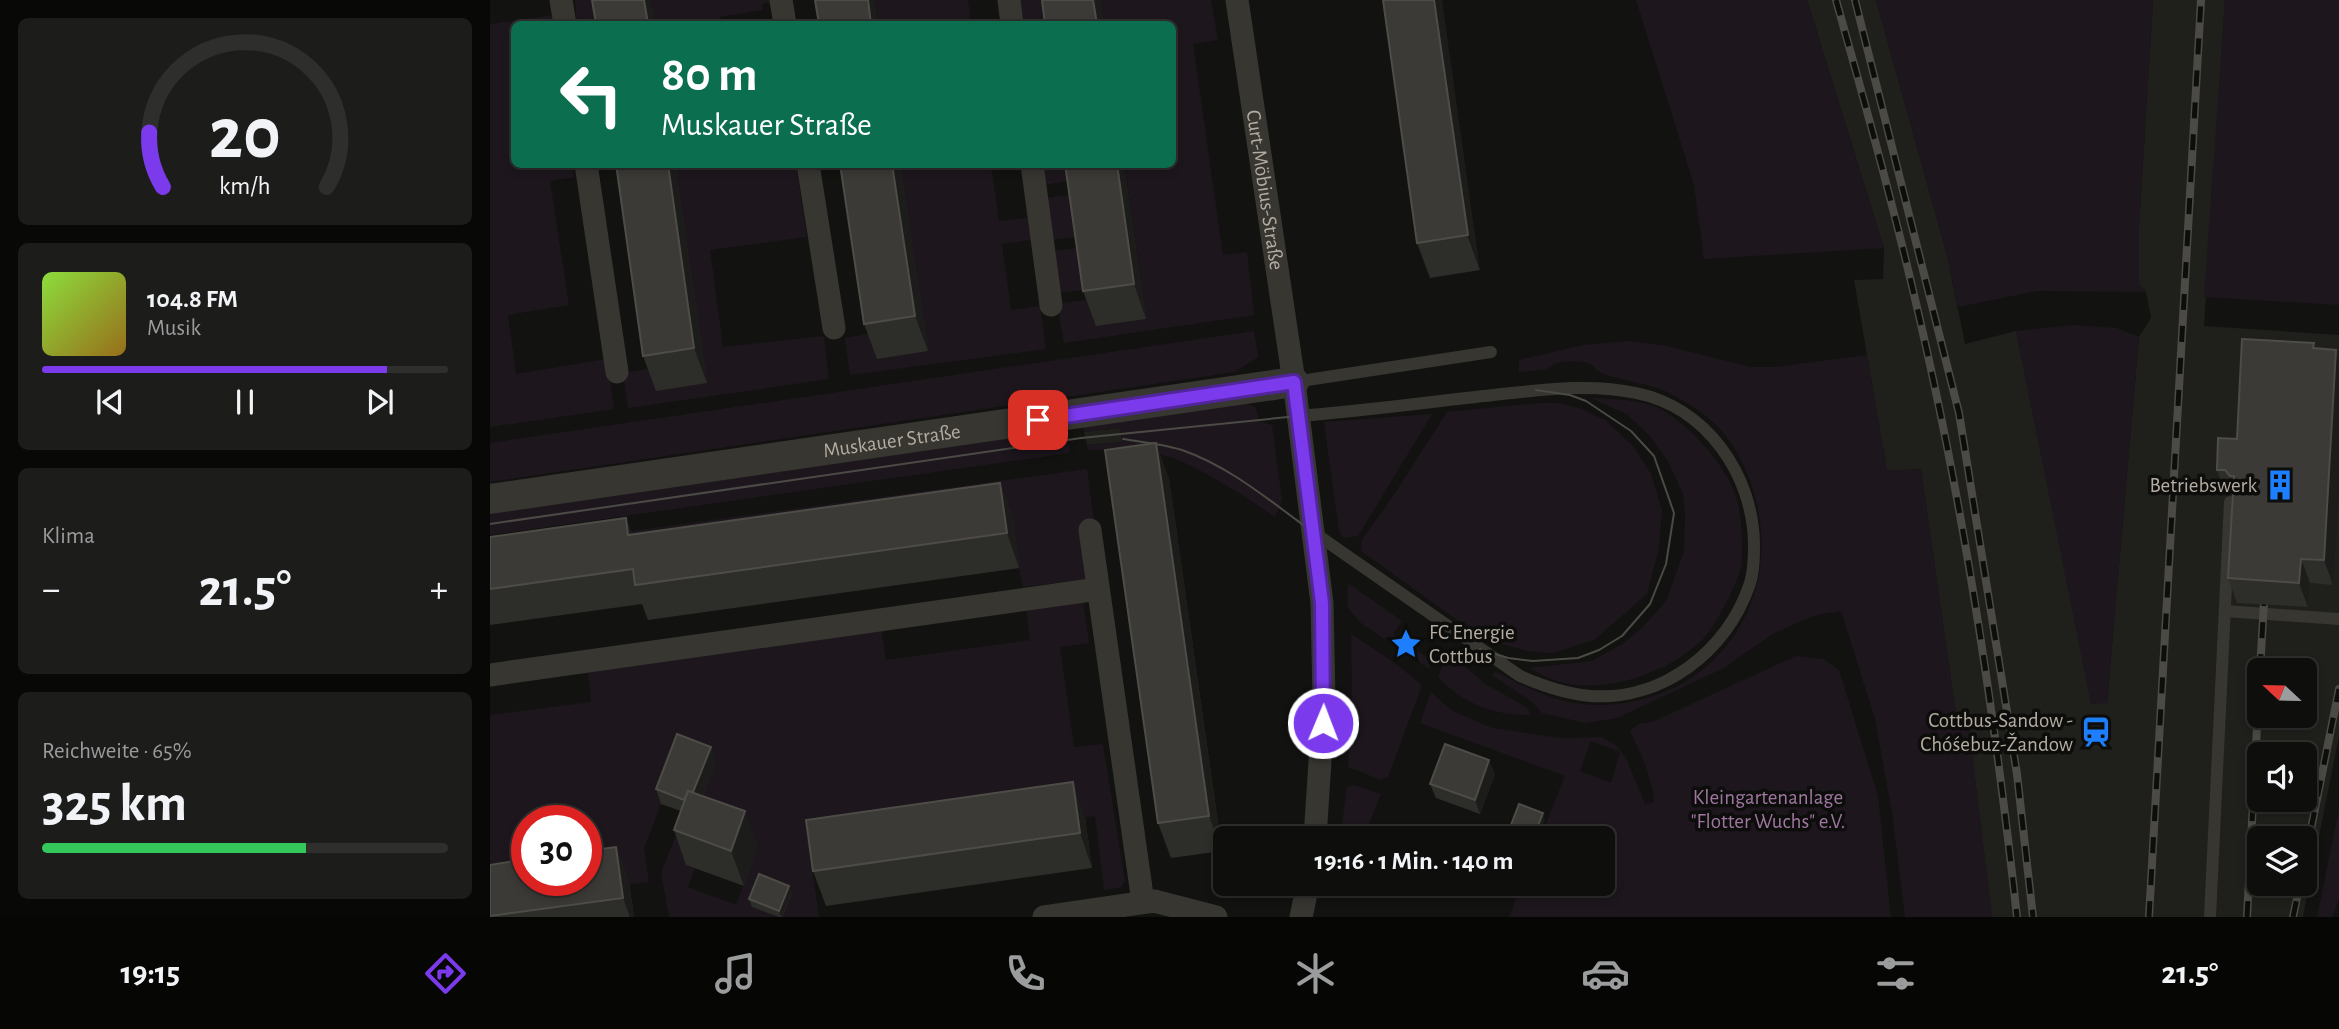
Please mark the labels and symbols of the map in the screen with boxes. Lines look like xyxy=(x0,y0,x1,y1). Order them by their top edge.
street label: Curt-Möbius-Straße xyxy=(1243,108,1287,272)
pin xyxy=(1008,390,1068,450)
street label: Muskauer Straße xyxy=(822,421,962,461)
building icon: Betriebswerk xyxy=(2263,468,2297,502)
place label: Betriebswerk xyxy=(2150,475,2257,496)
place label: FC Energie Cottbus xyxy=(1429,622,1515,667)
place icon: FC Energie Cottbus xyxy=(1389,627,1423,661)
north arrow xyxy=(2247,658,2317,728)
position arrow xyxy=(1286,686,1360,760)
place label: Cottbus-Sandow - Chóśebuz-Žandow xyxy=(1920,710,2073,755)
station icon: Cottbus-Sandow - Chóśebuz-Žandow xyxy=(2079,715,2113,749)
park label: Kleingartenanlage "Flotter Wuchs" e.V. xyxy=(1691,787,1845,832)
speed limit sign: 30 xyxy=(511,805,602,896)

